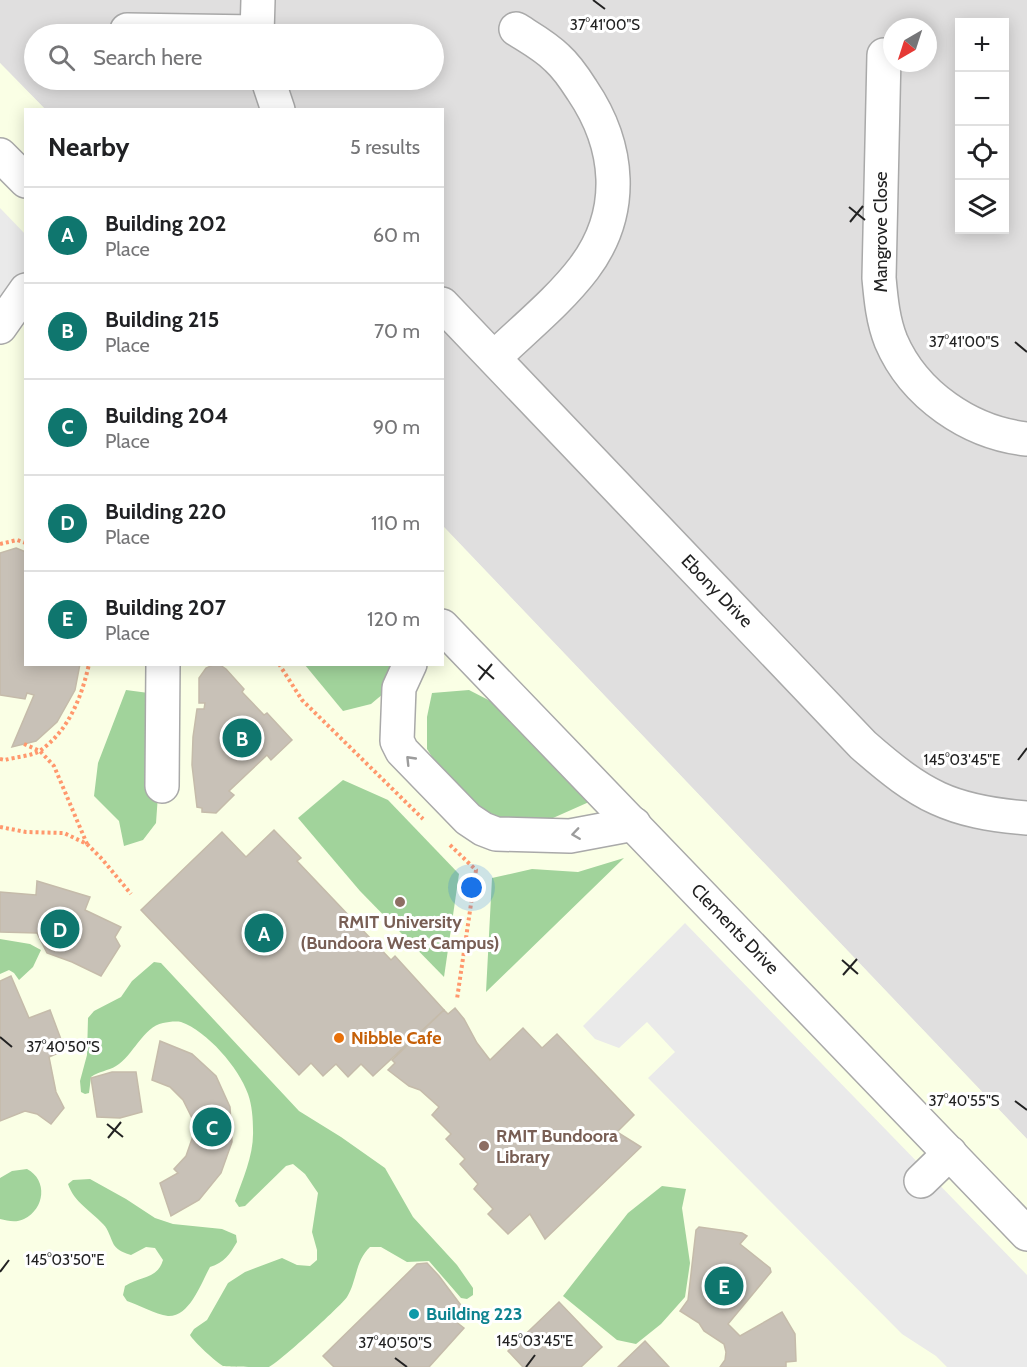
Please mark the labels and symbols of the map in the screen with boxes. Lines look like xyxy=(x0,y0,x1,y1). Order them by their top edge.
text: 37°41'00"S xyxy=(570,16,640,34)
north arrow xyxy=(883,18,937,72)
street label: Mangrove Close xyxy=(870,171,892,293)
text: 37°41'00"S xyxy=(929,333,999,351)
street label: Ebony Drive xyxy=(677,550,757,632)
pin: B xyxy=(222,716,262,760)
text: 145°03'45"E xyxy=(924,751,1000,769)
one-way arrow xyxy=(406,756,417,767)
one-way arrow xyxy=(572,828,581,840)
your location xyxy=(457,873,486,902)
street label: Clements Drive xyxy=(686,879,784,979)
marker: RMIT University (Bundoora West Campus) xyxy=(393,895,407,909)
pin: D xyxy=(40,906,80,952)
pin: A xyxy=(244,910,284,956)
place label: RMIT University (Bundoora West Campus) xyxy=(300,911,500,954)
place label: Nibble Cafe xyxy=(351,1027,442,1049)
marker: Nibble Cafe xyxy=(332,1031,346,1045)
text: 37°40'50"S xyxy=(26,1038,100,1056)
text: 37°40'55"S xyxy=(928,1092,1000,1110)
pin: C xyxy=(192,1104,232,1150)
place label: RMIT Bundoora Library xyxy=(496,1125,618,1168)
marker: RMIT Bundoora Library xyxy=(477,1139,491,1153)
text: 145°03'50"E xyxy=(26,1251,104,1269)
pin: E xyxy=(704,1264,744,1308)
place label: Building 223 xyxy=(426,1303,522,1325)
marker: Building 223 xyxy=(407,1307,421,1321)
text: 145°03'45"E xyxy=(497,1332,573,1350)
text: 37°40'50"S xyxy=(358,1334,432,1352)

